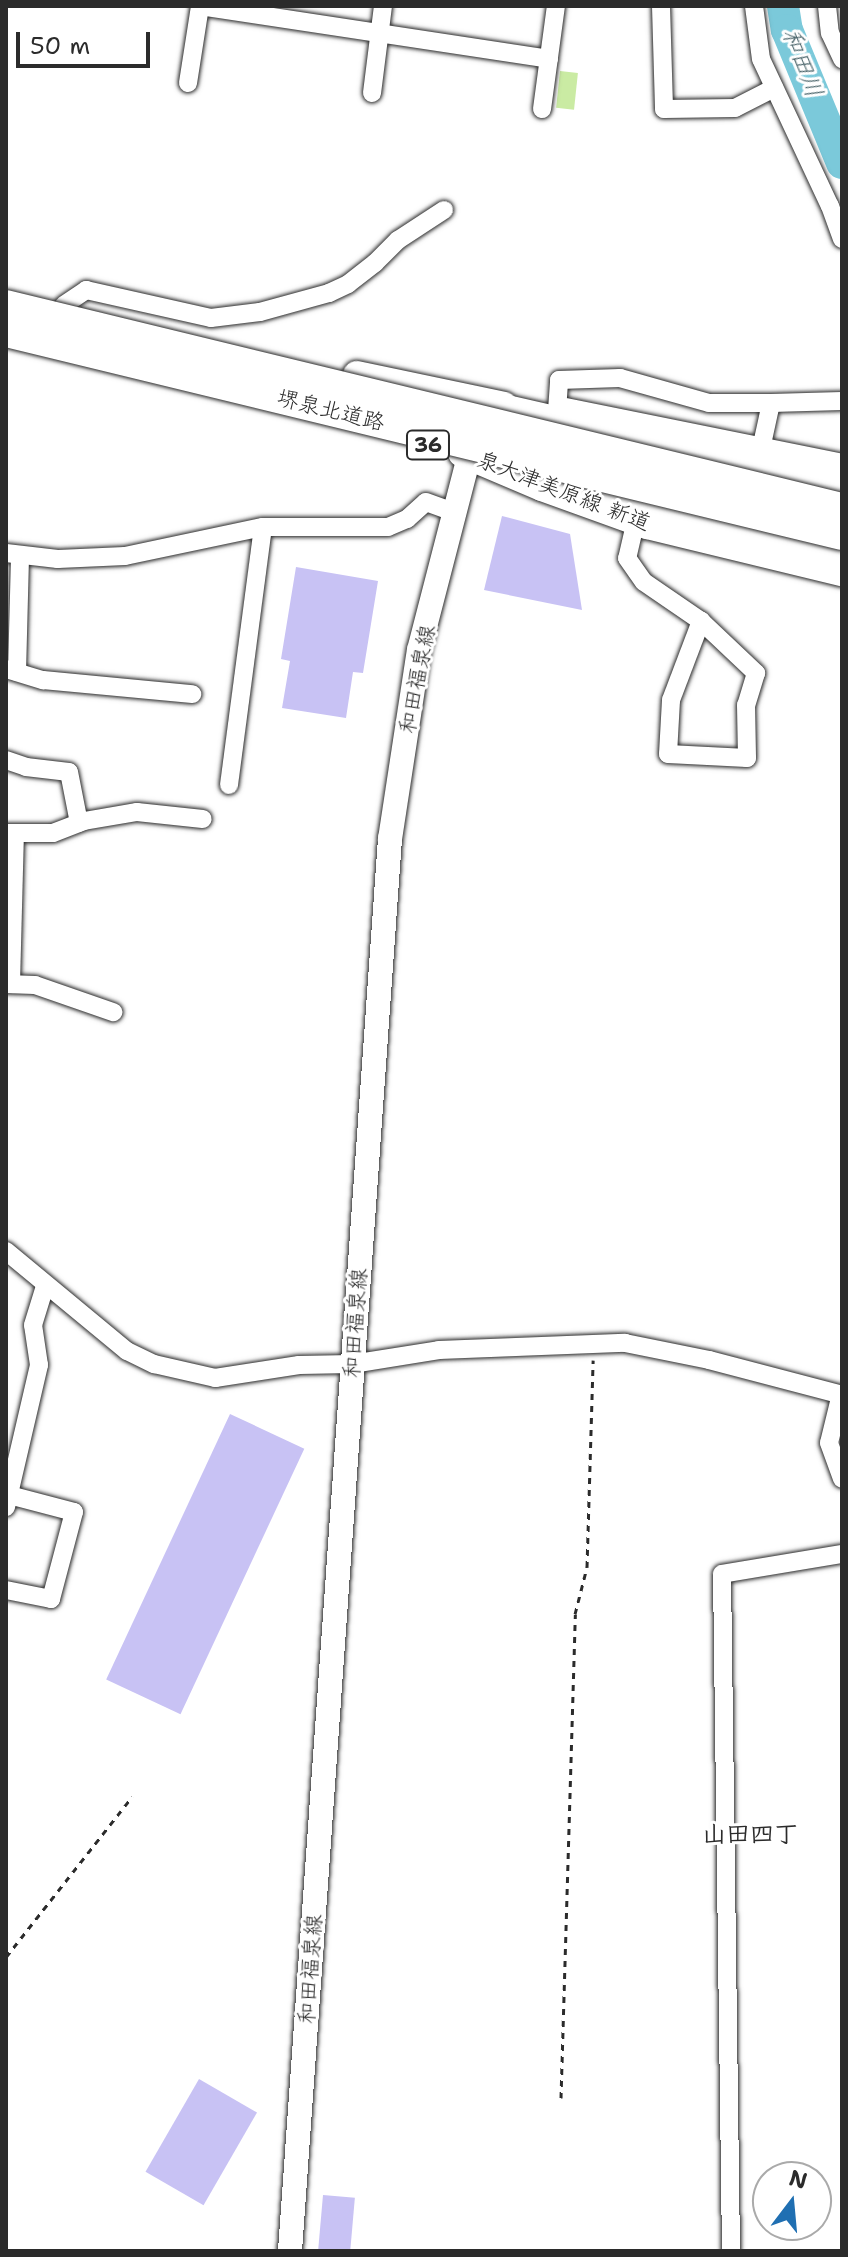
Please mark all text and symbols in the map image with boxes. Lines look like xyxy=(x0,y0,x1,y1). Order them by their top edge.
scale bar xyxy=(20,16,154,66)
water label: 和田川 xyxy=(776,24,828,102)
text: 50 m xyxy=(30,30,90,62)
street label: 堺泉北道路 xyxy=(274,384,388,436)
road number: 36 xyxy=(404,429,452,461)
street label: 泉大津美原線 新道 xyxy=(474,446,654,536)
street label: 和田福泉線 xyxy=(394,622,440,736)
street label: 和田福泉線 xyxy=(338,1267,372,1379)
district label: 山田四丁 xyxy=(702,1821,798,1849)
street label: 和田福泉線 xyxy=(293,1913,327,2025)
north arrow xyxy=(752,2161,832,2241)
text: N xyxy=(786,2163,811,2196)

